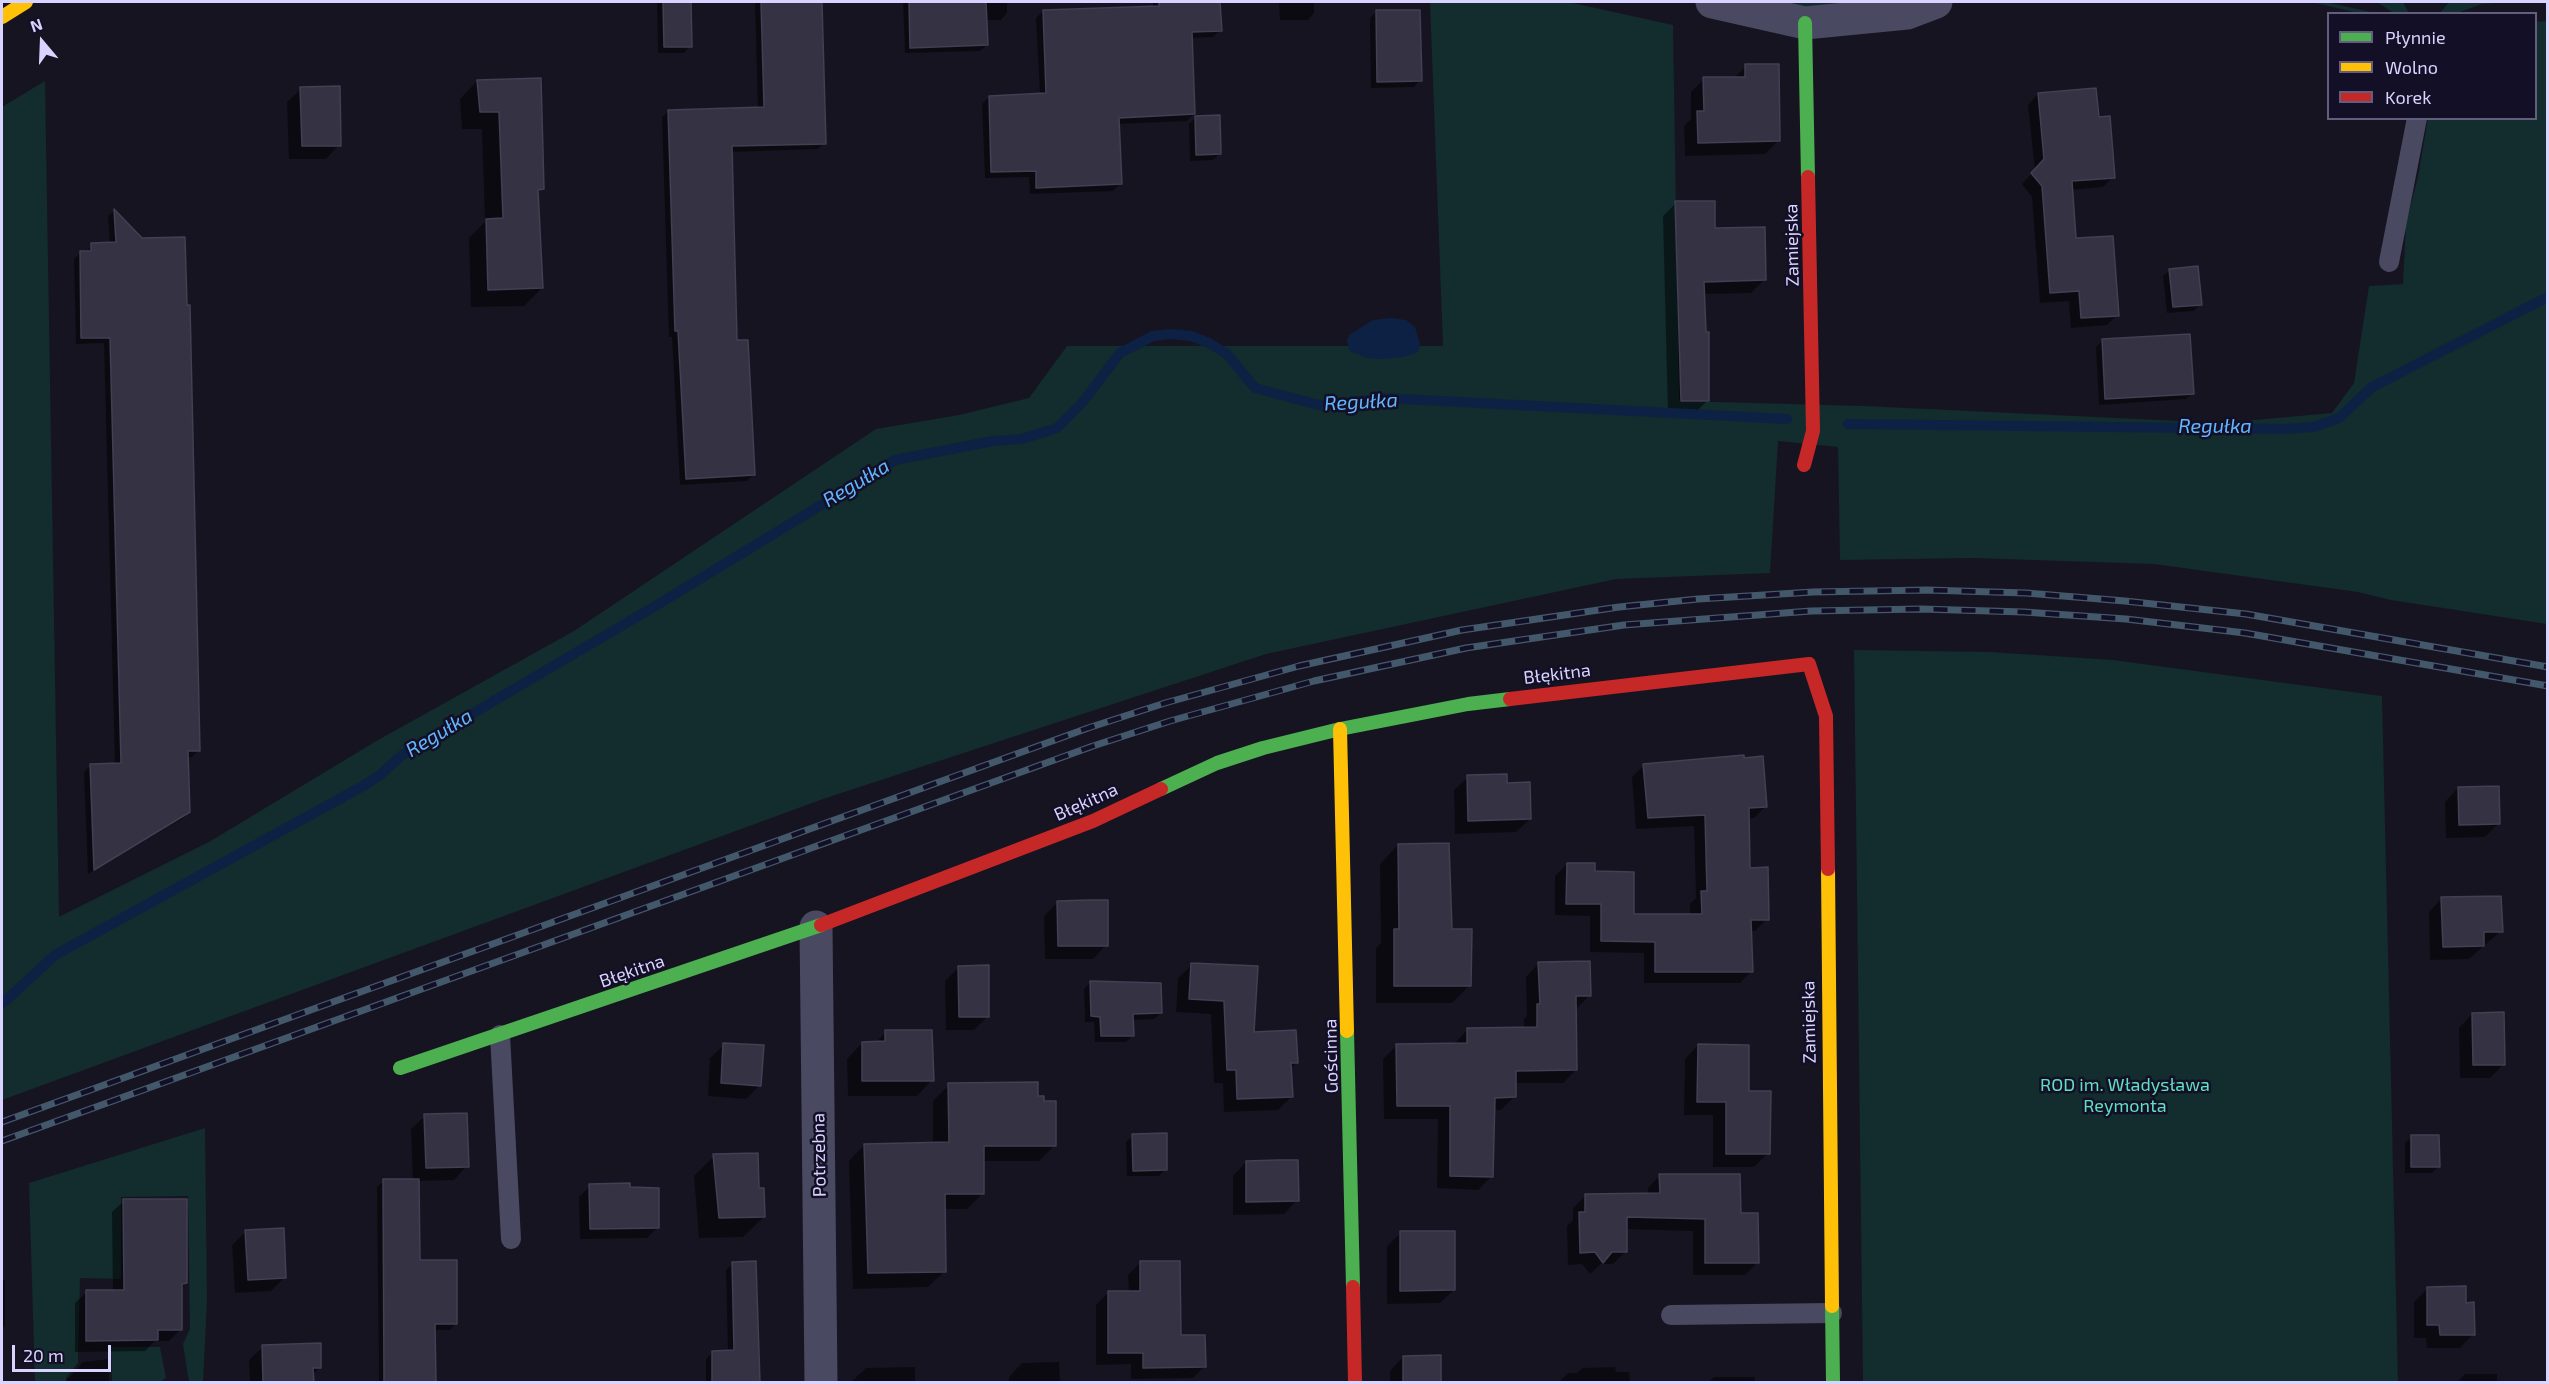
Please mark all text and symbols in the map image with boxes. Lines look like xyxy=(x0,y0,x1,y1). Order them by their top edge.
north arrow xyxy=(12,12,72,72)
legend xyxy=(2327,12,2537,120)
text: N xyxy=(27,14,45,35)
text: Płynnie xyxy=(2385,26,2446,48)
text: Wolno xyxy=(2385,56,2438,78)
text: Korek xyxy=(2385,86,2431,108)
street label: Zamiejska xyxy=(1780,203,1804,287)
water label: Regułka xyxy=(1324,388,1398,416)
water label: Regułka xyxy=(2178,414,2252,438)
water label: Regułka xyxy=(818,454,894,512)
street label: Błękitna xyxy=(1522,659,1592,689)
water label: Regułka xyxy=(401,704,477,762)
street label: Błękitna xyxy=(1051,778,1121,826)
street label: Błękitna xyxy=(597,950,667,992)
street label: Zamiejska xyxy=(1797,980,1821,1064)
street label: Gościnna xyxy=(1320,1018,1342,1094)
park label: ROD im. Władysława Reymonta xyxy=(2040,1074,2210,1116)
street label: Potrzebna xyxy=(807,1113,831,1197)
scale bar xyxy=(15,1333,114,1371)
text: 20 m xyxy=(23,1344,64,1366)

